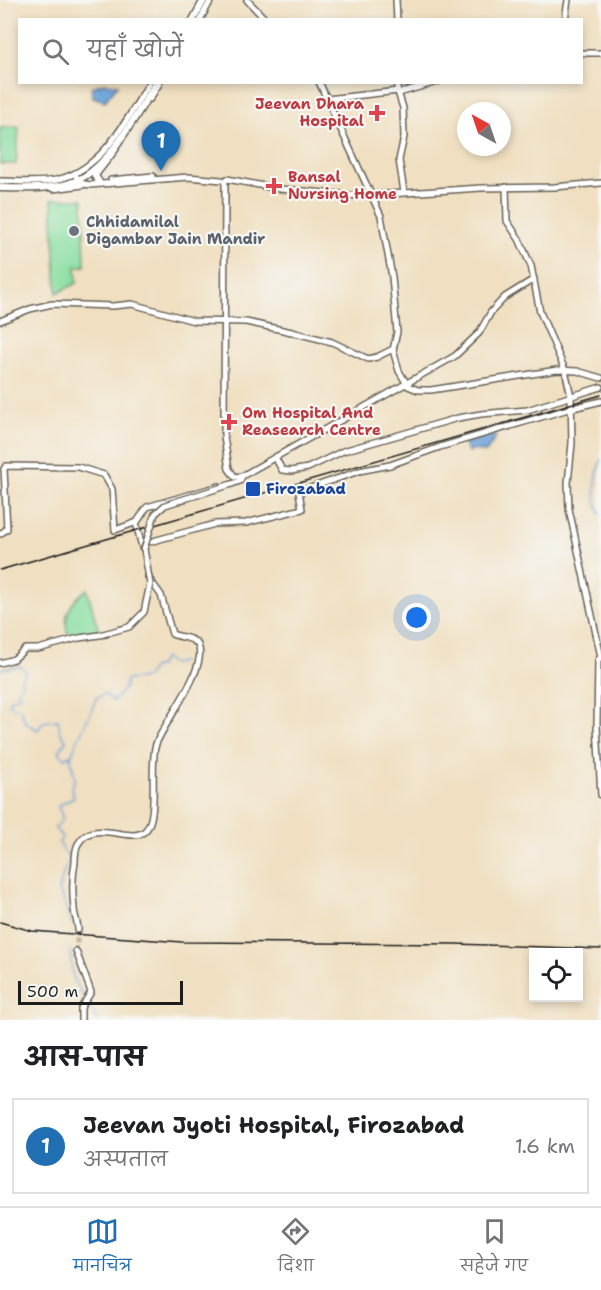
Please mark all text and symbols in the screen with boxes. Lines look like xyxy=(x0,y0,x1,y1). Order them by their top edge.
search box xyxy=(18,18,583,84)
icon: search xyxy=(39,35,72,68)
text: यहाँ खोजें xyxy=(87,35,183,64)
place label: Jeevan Dhara Hospital xyxy=(255,94,365,131)
north arrow xyxy=(457,102,511,156)
marker: Jeevan Dhara Hospital xyxy=(368,104,386,122)
pin: 1 xyxy=(142,122,180,171)
place label: Bansal Nursing Home xyxy=(288,167,397,204)
marker: Bansal Nursing Home xyxy=(265,177,283,195)
place label: Chhidamilal Digambar Jain Mandir xyxy=(86,212,265,249)
marker: Chhidamilal Digambar Jain Mandir xyxy=(67,224,81,238)
place label: Om Hospital And Reasearch Centre xyxy=(242,403,381,440)
marker: Om Hospital And Reasearch Centre xyxy=(220,413,238,431)
place label: Firozabad xyxy=(266,479,346,499)
marker: Firozabad xyxy=(244,480,262,498)
your location xyxy=(402,603,431,632)
map controls xyxy=(529,948,583,1002)
button: locate xyxy=(529,948,583,1002)
scale bar xyxy=(18,978,183,1006)
text: 500 m xyxy=(27,981,78,1002)
text: आस-पास xyxy=(24,1039,146,1074)
text: Jeevan Jyoti Hospital, Firozabad xyxy=(83,1111,465,1140)
text: 1 xyxy=(41,1133,50,1159)
text: 1.6 km xyxy=(515,1133,575,1159)
text: अस्पताल xyxy=(83,1146,168,1172)
tab: मानचित्र xyxy=(73,1215,132,1283)
tab: दिशा xyxy=(278,1215,314,1283)
tab: सहेजे गए xyxy=(460,1215,528,1283)

